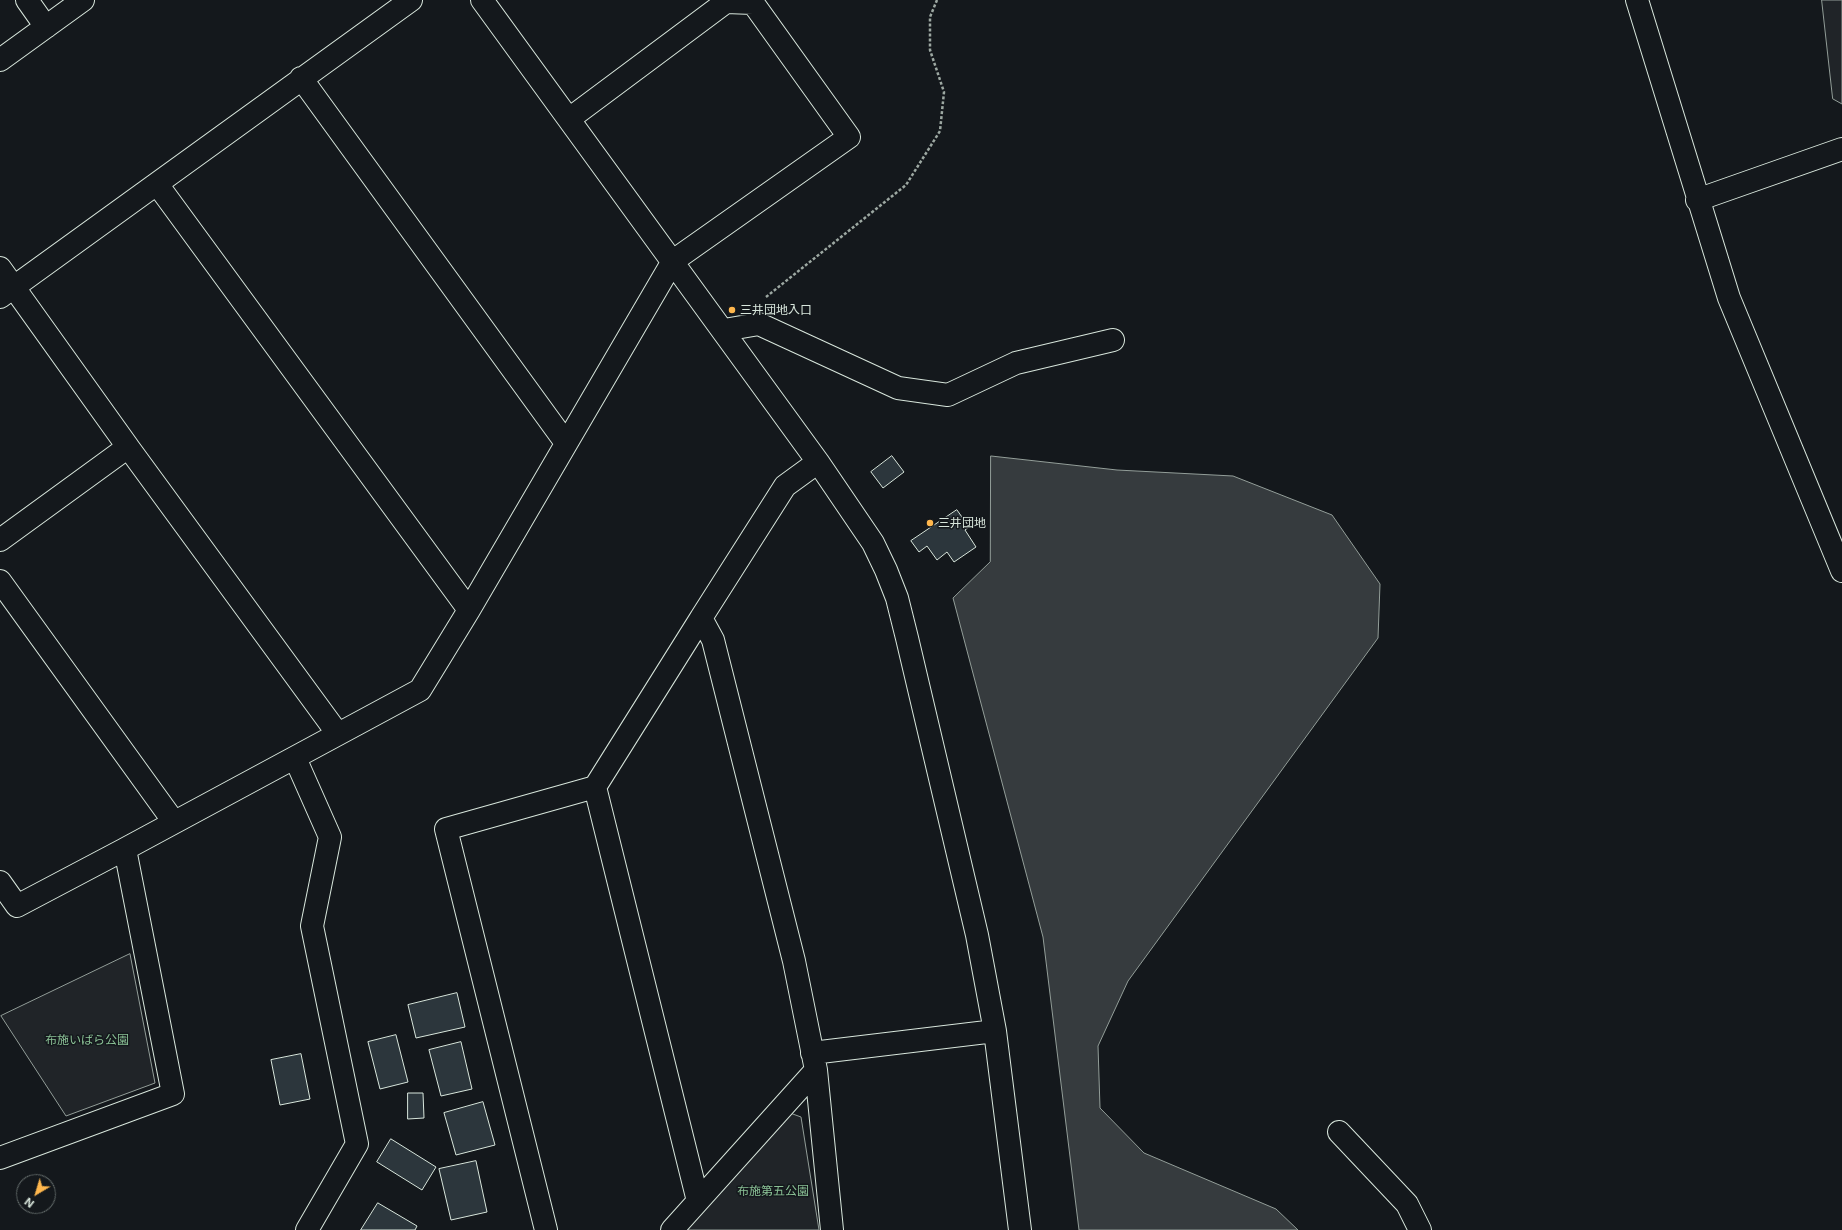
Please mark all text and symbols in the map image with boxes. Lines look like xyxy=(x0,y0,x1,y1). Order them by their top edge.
place label: 三井団地入口 xyxy=(740,303,812,317)
marker: 三井団地入口 xyxy=(727,305,737,315)
place label: 三井団地 xyxy=(938,516,986,530)
marker: 三井団地 xyxy=(925,518,935,528)
park label: 布施いばら公園 xyxy=(45,1033,129,1047)
north arrow xyxy=(16,1174,56,1214)
park label: 布施第五公園 xyxy=(737,1184,809,1198)
text: N xyxy=(22,1195,37,1211)

